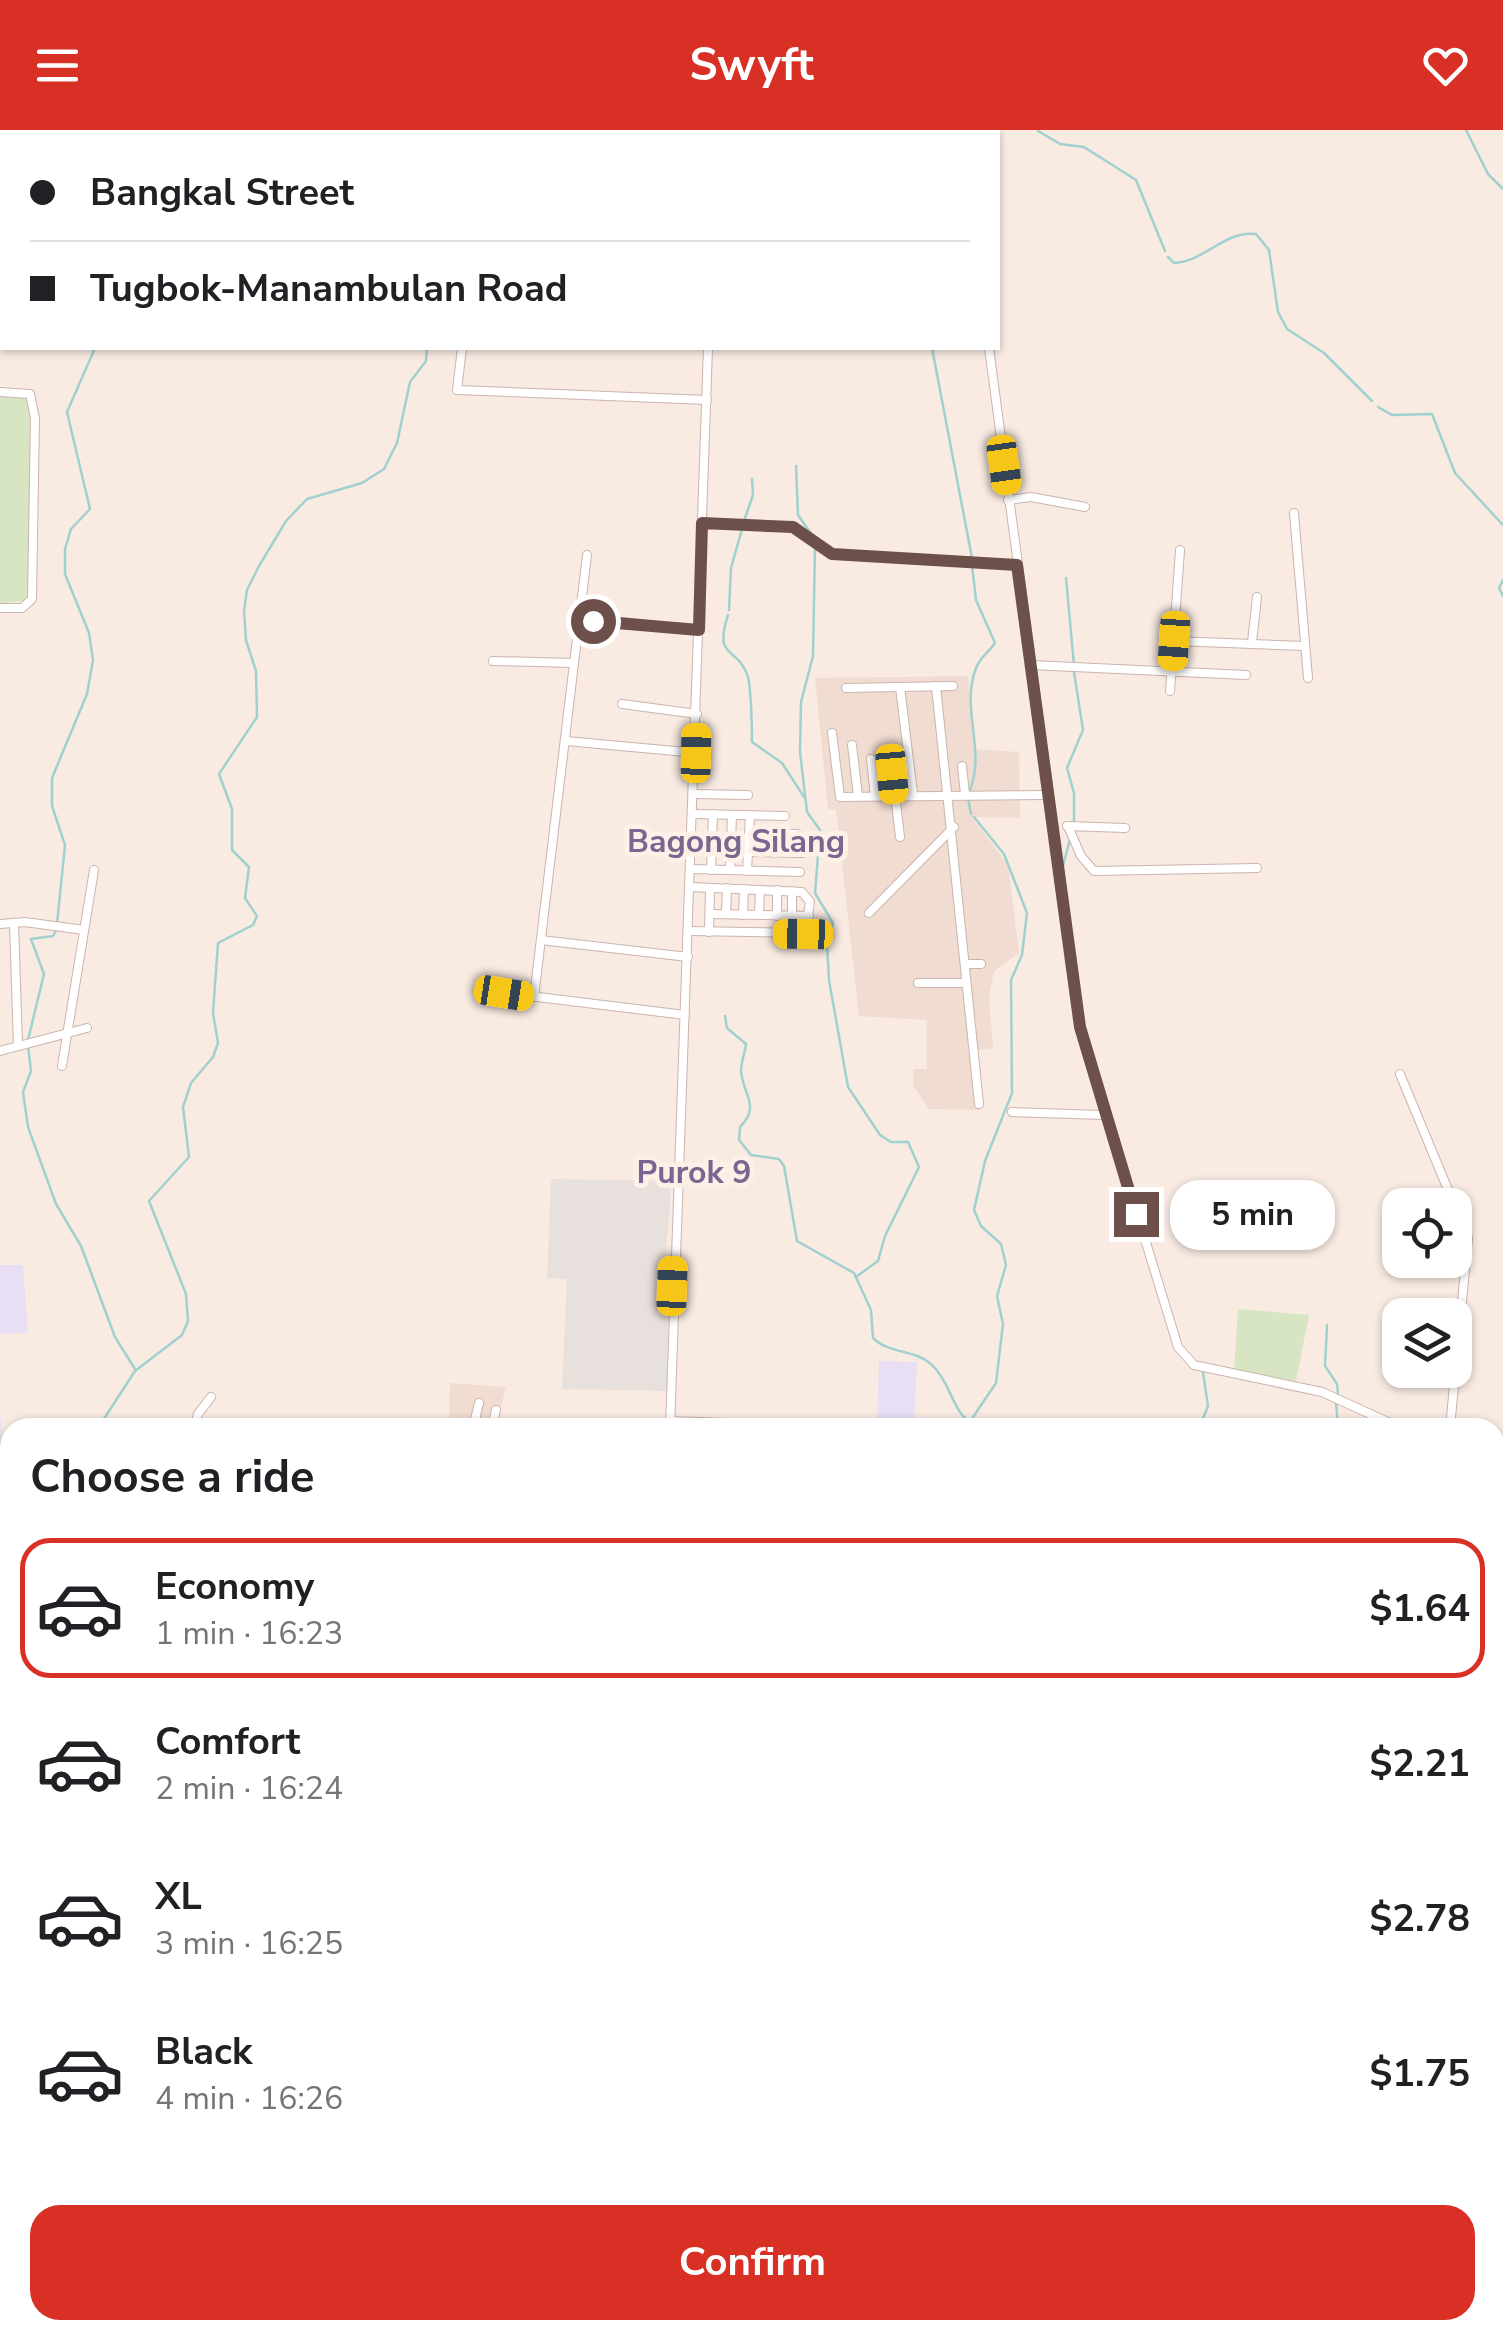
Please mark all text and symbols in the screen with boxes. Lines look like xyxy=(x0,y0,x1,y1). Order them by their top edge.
text: Swyft xyxy=(689,35,814,96)
icon: menu xyxy=(30,38,85,93)
icon: heart xyxy=(1418,38,1473,93)
text: Bangkal Street xyxy=(90,167,354,218)
text: Tugbok-Manambulan Road xyxy=(90,263,568,314)
car xyxy=(985,433,1023,497)
route start xyxy=(571,599,616,644)
car xyxy=(1157,610,1191,672)
car xyxy=(680,723,712,783)
car xyxy=(874,743,910,805)
district label: Bagong Silang xyxy=(627,820,845,863)
car xyxy=(773,918,833,950)
car xyxy=(472,973,536,1013)
district label: Purok 9 xyxy=(637,1151,751,1194)
callout: 5 min xyxy=(1171,1179,1336,1249)
map controls xyxy=(1382,1188,1472,1388)
button: locate xyxy=(1382,1188,1472,1278)
route end xyxy=(1114,1192,1159,1237)
text: 5 min xyxy=(1211,1193,1294,1236)
car xyxy=(656,1255,688,1317)
button: layers xyxy=(1382,1298,1472,1388)
text: Choose a ride xyxy=(30,1447,315,1508)
text: Economy xyxy=(155,1561,314,1612)
icon: car xyxy=(35,1563,125,1653)
text: $1.64 xyxy=(1369,1583,1470,1634)
text: 1 min · 16:23 xyxy=(155,1612,343,1655)
text: Comfort xyxy=(155,1716,300,1767)
icon: car xyxy=(35,1718,125,1808)
text: $2.21 xyxy=(1369,1738,1470,1789)
text: 2 min · 16:24 xyxy=(155,1767,343,1810)
text: XL xyxy=(155,1871,202,1922)
icon: car xyxy=(35,1873,125,1963)
text: $2.78 xyxy=(1369,1893,1470,1944)
text: 3 min · 16:25 xyxy=(155,1922,343,1965)
text: Black xyxy=(155,2026,252,2077)
icon: car xyxy=(35,2028,125,2118)
text: $1.75 xyxy=(1369,2048,1470,2099)
text: 4 min · 16:26 xyxy=(155,2077,343,2120)
button: Confirm xyxy=(30,2205,1475,2320)

